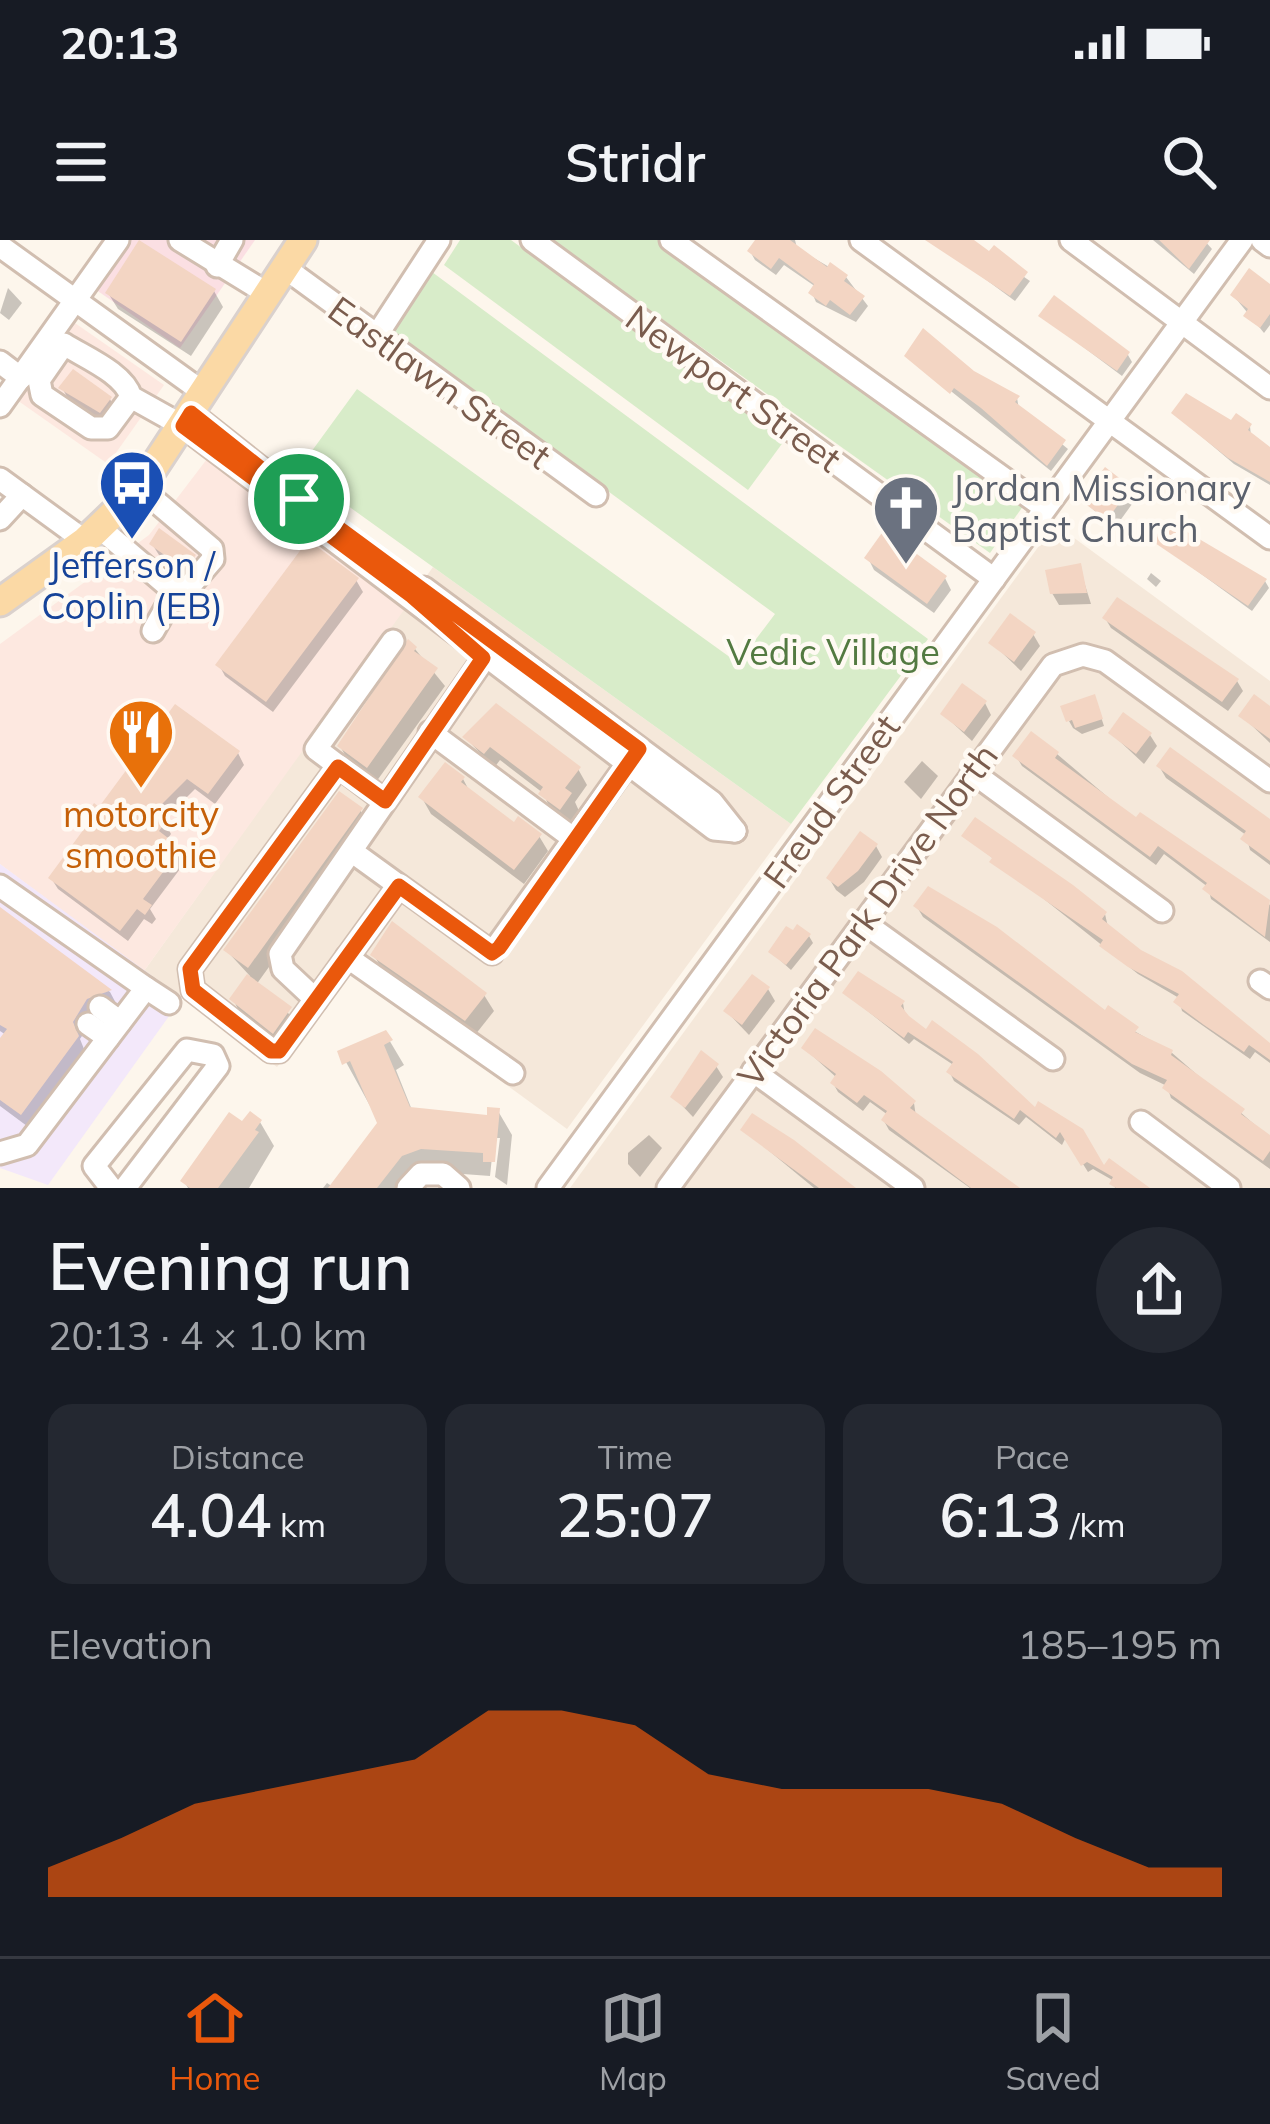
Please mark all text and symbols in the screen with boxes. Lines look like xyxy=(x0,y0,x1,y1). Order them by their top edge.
text: 20:13 xyxy=(60,14,179,70)
text: Stridr xyxy=(565,128,705,196)
icon: menu xyxy=(48,129,114,195)
icon: search xyxy=(1156,129,1222,195)
street label: Eastlawn Street xyxy=(320,286,560,478)
street label: Newport Street xyxy=(618,295,850,481)
bus stop icon: Jefferson / Coplin (EB) xyxy=(97,448,167,542)
pin xyxy=(248,448,350,550)
place label: Jordan Missionary Baptist Church xyxy=(952,465,1251,551)
icon: arrive xyxy=(266,466,332,532)
church icon: Jordan Missionary Baptist Church xyxy=(871,473,941,567)
place label: Jefferson / Coplin (EB) xyxy=(41,542,223,628)
park label: Vedic Village xyxy=(726,629,940,674)
restaurant icon: motorcity smoothie xyxy=(106,697,176,791)
street label: Freud Street xyxy=(753,705,909,897)
street label: Victoria Park Drive North xyxy=(727,734,1007,1096)
place label: motorcity smoothie xyxy=(63,791,219,877)
text: Evening run xyxy=(48,1224,413,1307)
button: share xyxy=(1096,1227,1222,1353)
text: 20:13 · 4 × 1.0 km xyxy=(48,1311,367,1360)
text: Distance xyxy=(171,1436,304,1477)
text: Time xyxy=(598,1436,672,1477)
text: Pace xyxy=(995,1436,1070,1477)
text: 4.04 xyxy=(149,1477,271,1552)
text: 25:07 xyxy=(556,1477,714,1552)
text: 6:13 xyxy=(939,1477,1061,1552)
text: km xyxy=(271,1504,326,1545)
text: /km xyxy=(1061,1504,1125,1545)
text: Elevation xyxy=(48,1620,213,1669)
text: 185–195 m xyxy=(1017,1620,1222,1669)
tab: Home xyxy=(169,1985,260,2098)
tab: Map xyxy=(599,1985,667,2098)
tab: Saved xyxy=(1005,1985,1101,2098)

